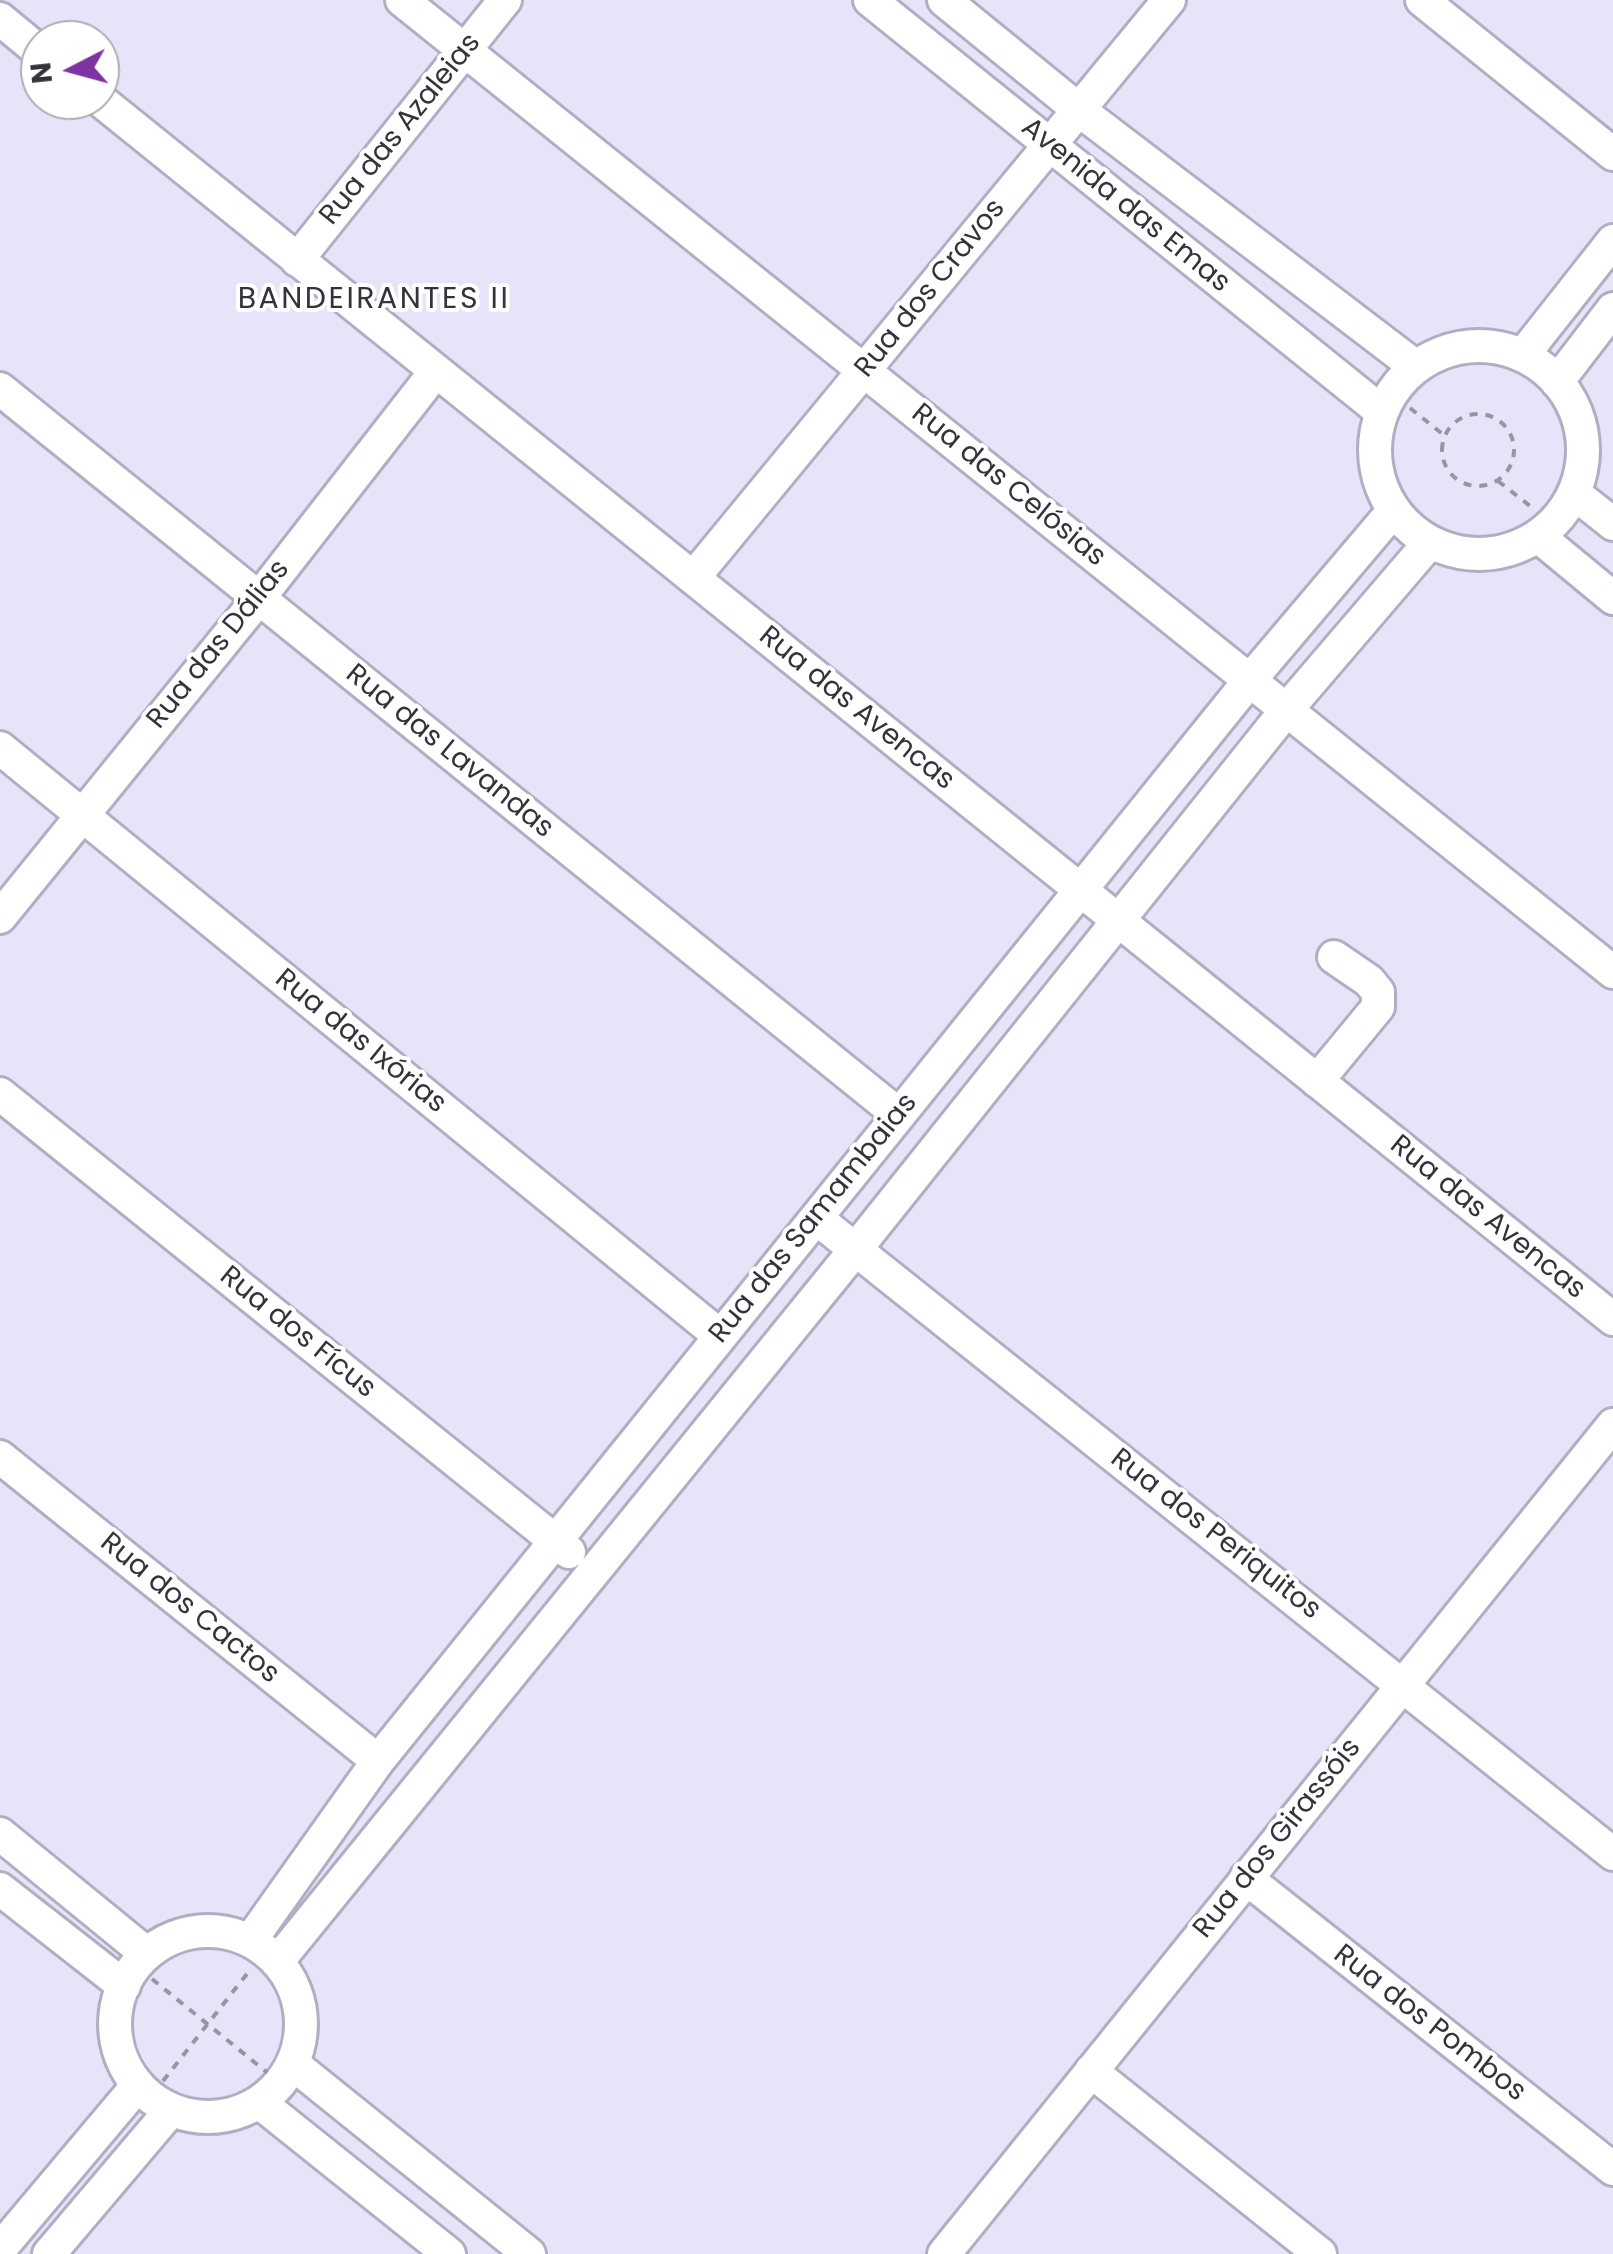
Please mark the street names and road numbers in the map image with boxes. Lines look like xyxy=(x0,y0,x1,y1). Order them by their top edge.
street label: Rua das Azaleias xyxy=(314,28,488,232)
street label: Avenida das Emas xyxy=(1014,112,1236,300)
street label: Rua dos Cravos xyxy=(849,193,1013,385)
street label: Rua das Celósias xyxy=(904,397,1112,575)
street label: Rua das Dálias xyxy=(141,554,297,736)
street label: Rua das Avencas xyxy=(752,620,960,798)
street label: Rua das Lavandas xyxy=(338,658,560,846)
street label: Rua das Ixórias xyxy=(268,963,452,1121)
street label: Rua das Samambaias xyxy=(703,1087,925,1351)
street label: Rua das Avencas xyxy=(1383,1129,1591,1307)
street label: Rua dos Fícus xyxy=(212,1260,382,1406)
street label: Rua dos Periquitos xyxy=(1103,1442,1327,1628)
street label: Rua dos Cactos xyxy=(93,1527,285,1691)
street label: Rua dos Girassóis xyxy=(1187,1732,1369,1946)
street label: Rua dos Pombos xyxy=(1326,1939,1532,2109)

